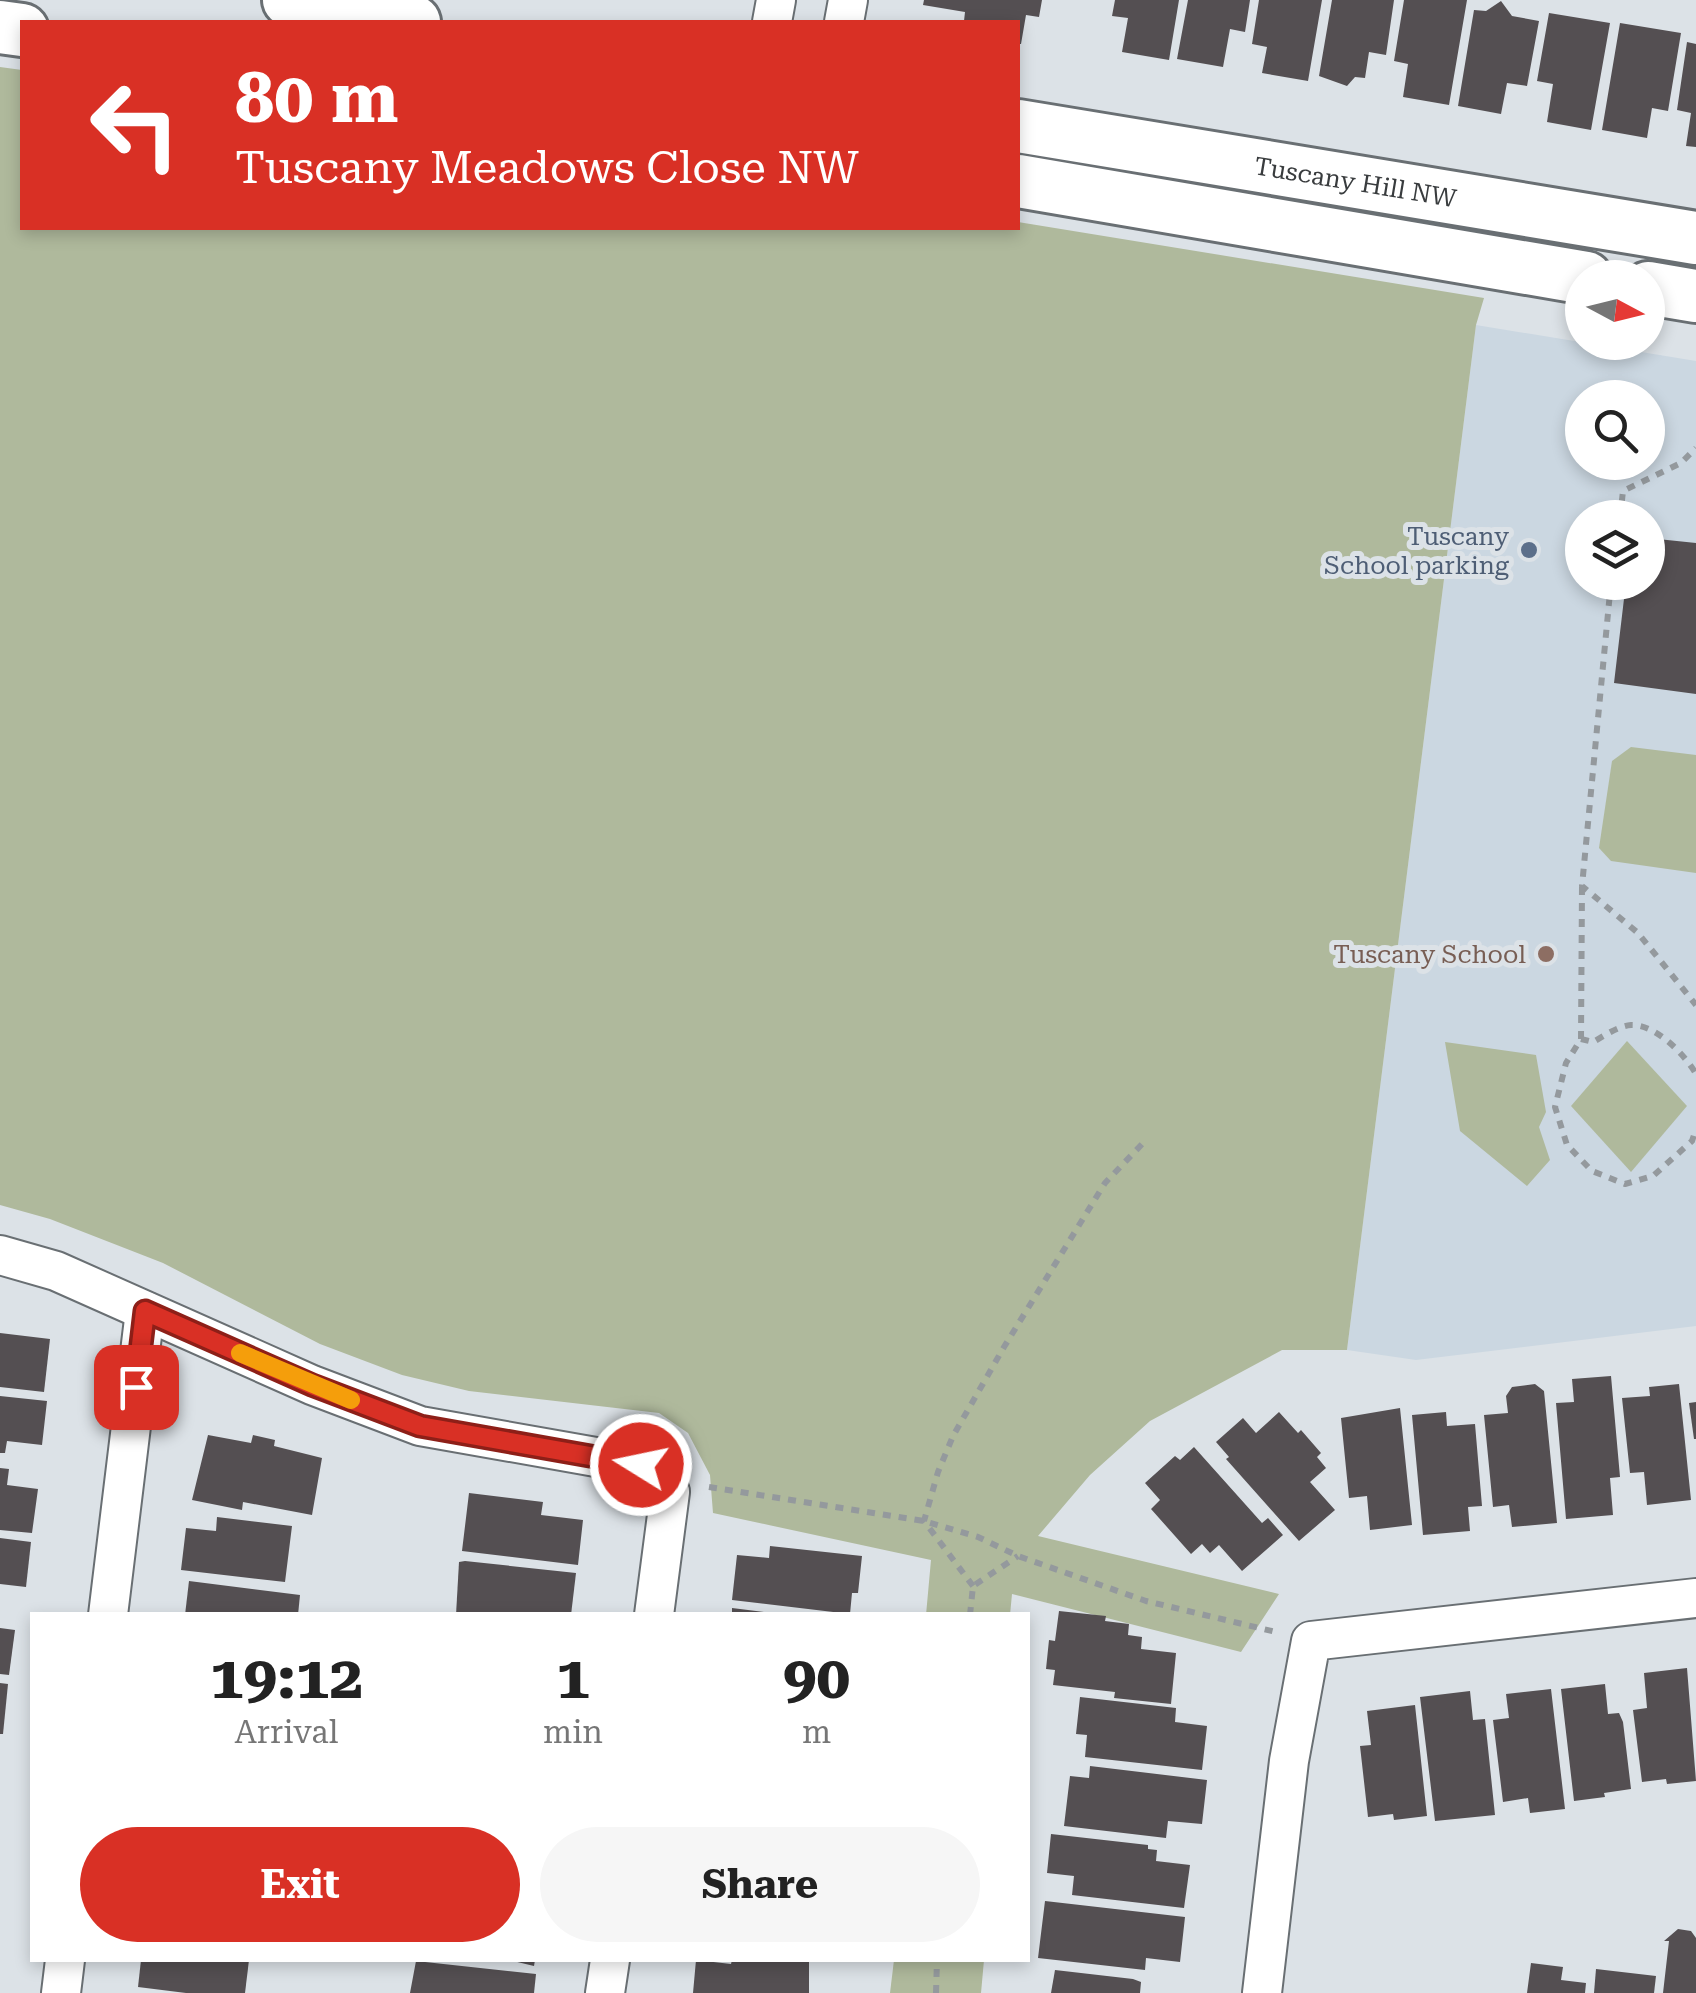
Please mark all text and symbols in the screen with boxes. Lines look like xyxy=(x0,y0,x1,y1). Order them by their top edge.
text: 80 m xyxy=(235,57,399,139)
icon: left xyxy=(70,60,200,190)
text: Tuscany Meadows Close NW xyxy=(235,141,859,194)
street label: Tuscany Hill NW xyxy=(1252,151,1459,213)
north arrow xyxy=(1565,260,1665,360)
map controls xyxy=(1565,260,1665,600)
button: search xyxy=(1565,380,1665,480)
button: layers xyxy=(1565,500,1665,600)
place label: Tuscany School parking xyxy=(1324,522,1510,580)
marker: Tuscany School parking xyxy=(1518,539,1540,561)
place label: Tuscany School xyxy=(1333,940,1526,969)
marker: Tuscany School xyxy=(1535,943,1557,965)
pin xyxy=(94,1345,179,1430)
icon: arrive xyxy=(109,1360,164,1415)
position arrow xyxy=(589,1413,693,1517)
text: 19:12 xyxy=(210,1642,363,1713)
text: 1 xyxy=(556,1642,590,1713)
text: 90 xyxy=(783,1642,850,1713)
text: Arrival xyxy=(234,1713,338,1751)
text: min xyxy=(543,1713,603,1751)
text: m xyxy=(802,1713,831,1751)
button: Exit xyxy=(80,1827,520,1942)
button: Share xyxy=(540,1827,980,1942)

